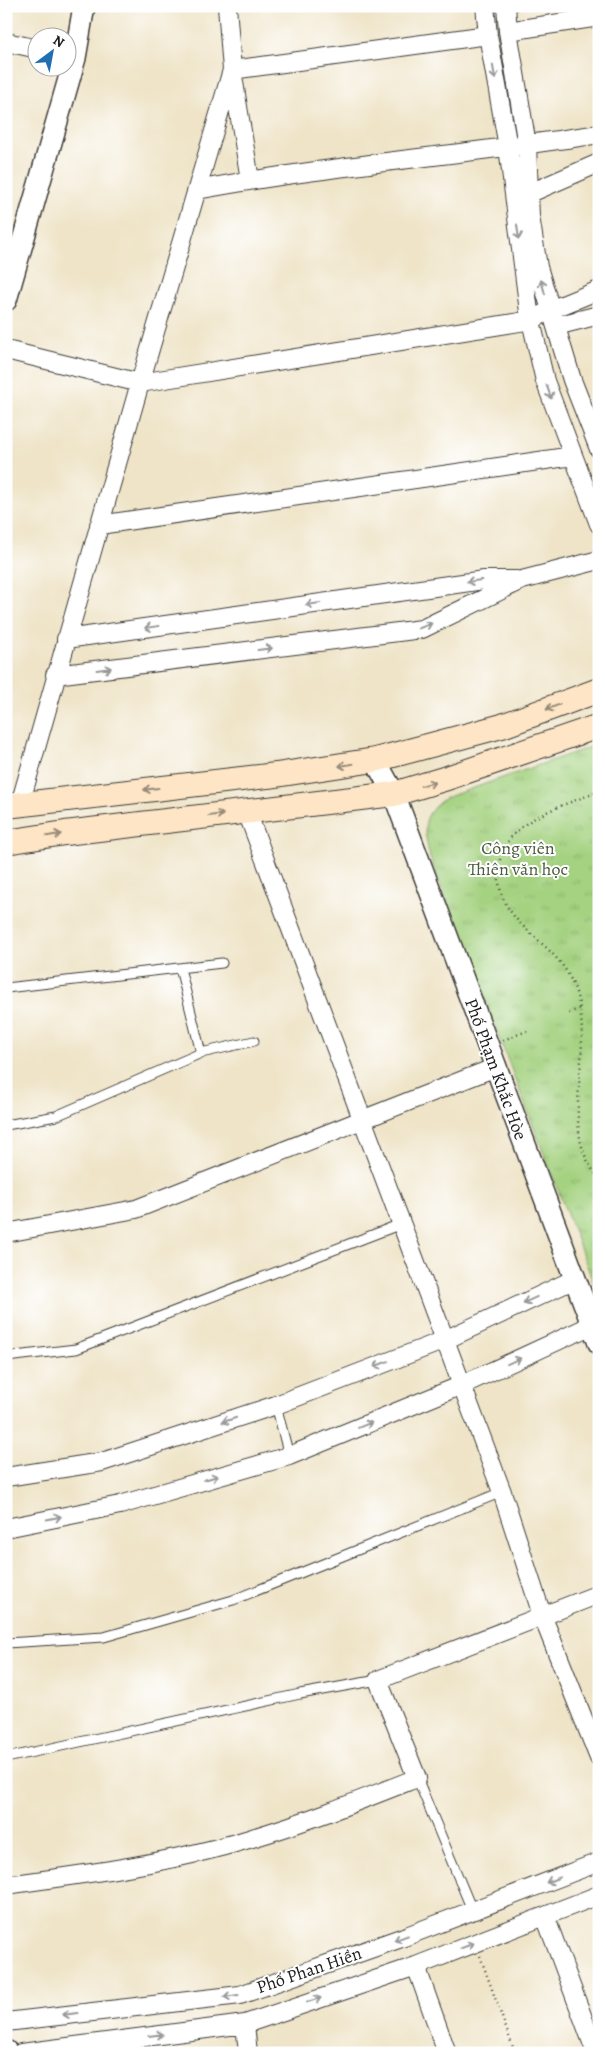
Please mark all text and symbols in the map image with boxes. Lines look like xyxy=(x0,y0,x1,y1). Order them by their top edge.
north arrow xyxy=(28,28,78,78)
text: N xyxy=(49,31,68,52)
one-way arrow xyxy=(490,63,500,79)
one-way arrow xyxy=(514,224,524,240)
one-way arrow xyxy=(538,279,548,295)
one-way arrow xyxy=(545,383,554,399)
one-way arrow xyxy=(466,577,482,587)
one-way arrow xyxy=(305,599,321,609)
one-way arrow xyxy=(417,621,433,630)
one-way arrow xyxy=(144,622,160,632)
one-way arrow xyxy=(257,644,273,654)
one-way arrow xyxy=(95,664,111,674)
one-way arrow xyxy=(546,703,561,712)
one-way arrow xyxy=(339,760,355,770)
one-way arrow xyxy=(420,779,436,788)
one-way arrow xyxy=(143,784,159,794)
one-way arrow xyxy=(207,810,223,820)
one-way arrow xyxy=(46,829,62,839)
park label: Công viên Thiên văn học xyxy=(468,836,568,881)
street label: Phố Phạm Khắc Hòe xyxy=(459,995,533,1143)
one-way arrow xyxy=(523,1295,538,1305)
one-way arrow xyxy=(506,1355,521,1365)
one-way arrow xyxy=(374,1360,389,1369)
one-way arrow xyxy=(221,1416,237,1426)
one-way arrow xyxy=(357,1419,372,1428)
one-way arrow xyxy=(203,1473,219,1483)
one-way arrow xyxy=(46,1513,62,1523)
one-way arrow xyxy=(546,1876,561,1885)
one-way arrow xyxy=(394,1934,410,1943)
street label: Phố Phan Hiền xyxy=(253,1941,365,1999)
one-way arrow xyxy=(459,1941,475,1950)
one-way arrow xyxy=(224,1991,240,2001)
one-way arrow xyxy=(306,1995,321,2004)
one-way arrow xyxy=(62,2009,78,2019)
one-way arrow xyxy=(148,2030,164,2040)

